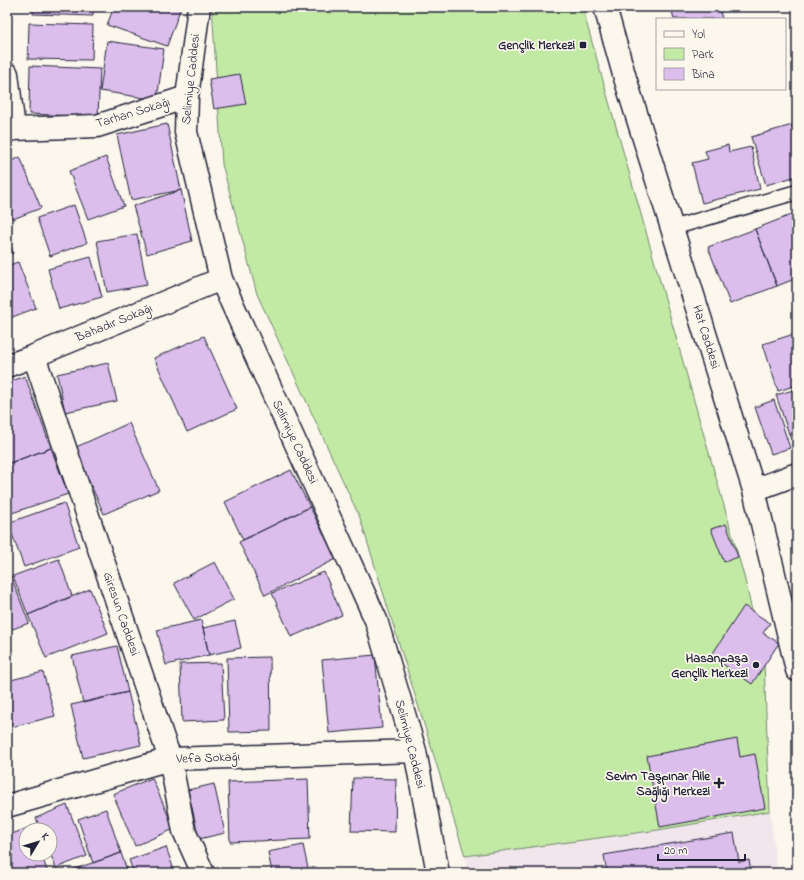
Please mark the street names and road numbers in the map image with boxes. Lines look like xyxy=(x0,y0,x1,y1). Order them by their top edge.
street label: Selimiye Caddesi xyxy=(177,33,206,125)
street label: Tarhan Sokağı xyxy=(93,93,173,134)
street label: Bahadır Sokağı xyxy=(72,299,156,348)
street label: Hat Caddesi xyxy=(687,303,725,371)
street label: Selimiye Caddesi xyxy=(266,397,323,488)
street label: Giresun Caddesi xyxy=(98,570,144,658)
street label: Selimiye Caddesi xyxy=(389,698,430,791)
street label: Vefa Sokağı xyxy=(175,747,240,770)

